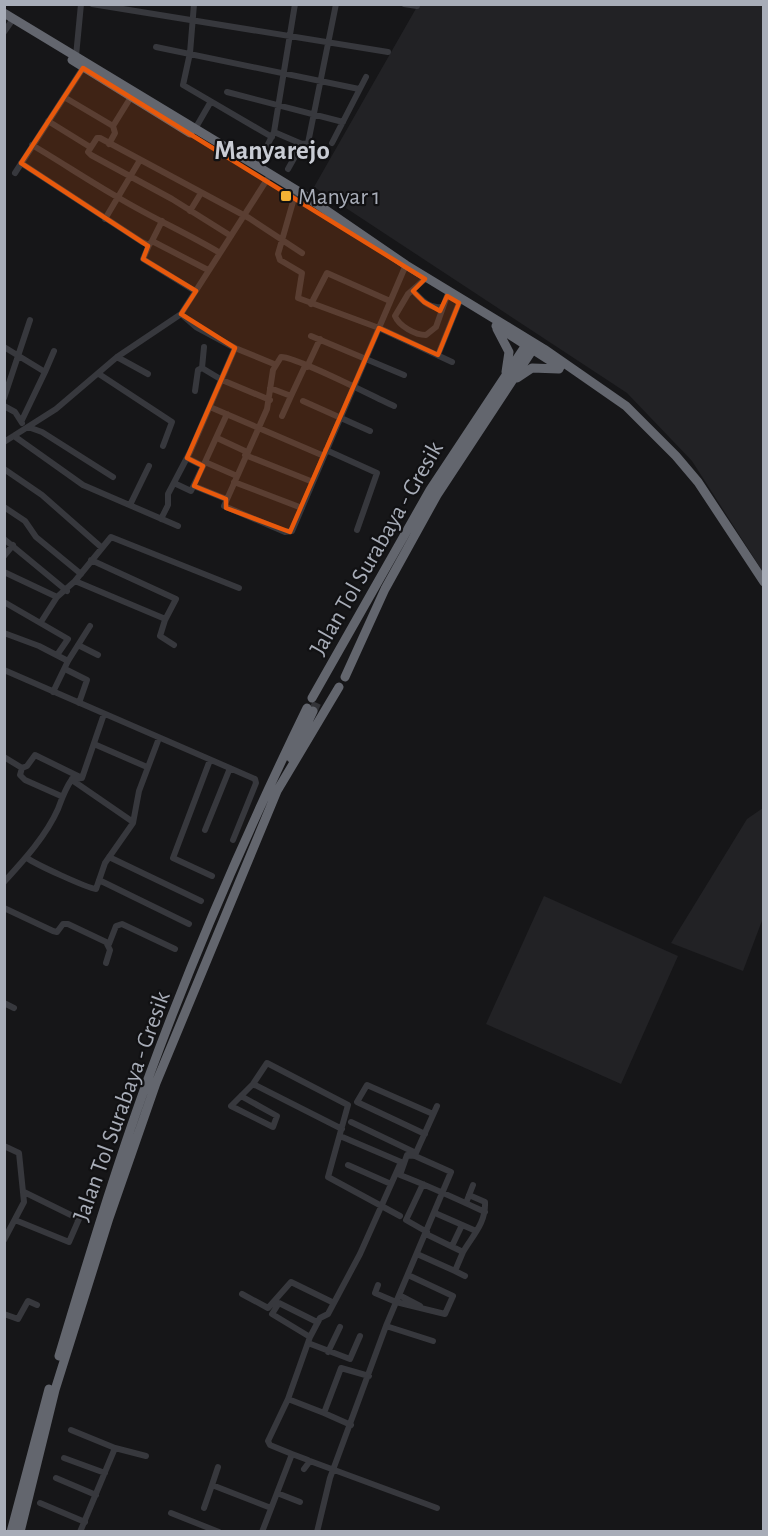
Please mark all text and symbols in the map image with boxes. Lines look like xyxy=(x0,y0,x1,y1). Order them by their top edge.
district label: Manyarejo xyxy=(214,137,330,165)
place label: Manyar 1 xyxy=(298,185,380,209)
marker: Manyar 1 xyxy=(279,189,293,203)
street label: Jalan Tol Surabaya - Gresik xyxy=(306,437,448,660)
street label: Jalan Tol Surabaya - Gresik xyxy=(69,988,175,1224)

